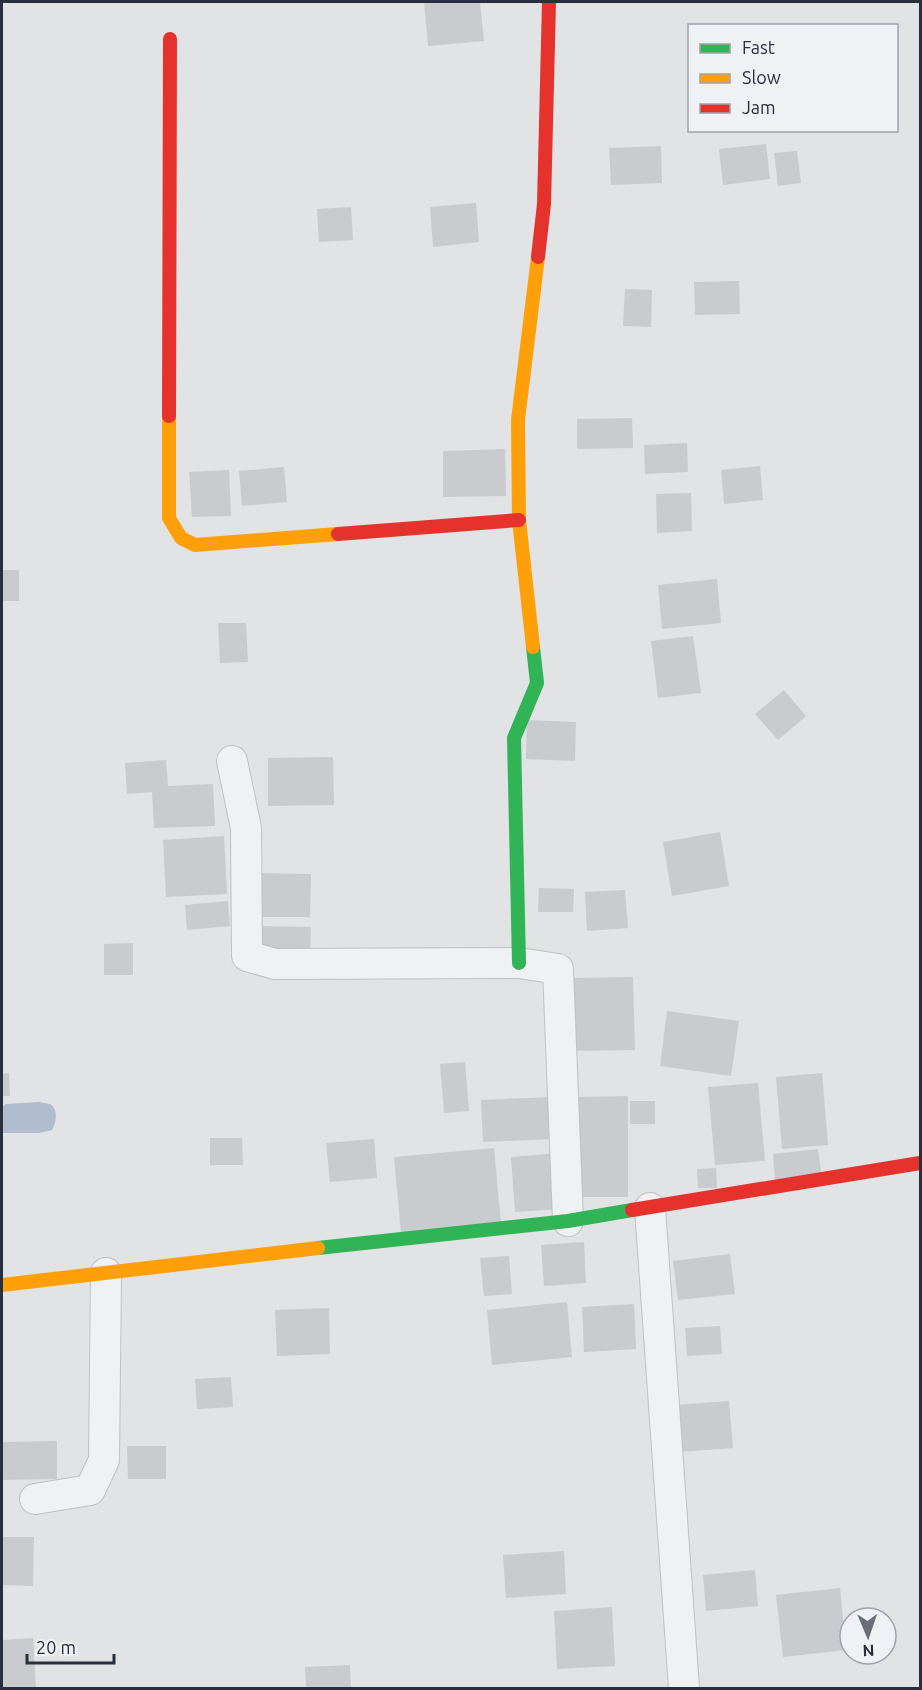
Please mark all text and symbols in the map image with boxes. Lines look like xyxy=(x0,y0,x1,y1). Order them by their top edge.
legend xyxy=(688,24,898,132)
text: Fast xyxy=(742,37,775,57)
text: Slow xyxy=(742,67,781,87)
text: Jam xyxy=(742,97,776,117)
north arrow xyxy=(838,1606,898,1666)
scale bar xyxy=(27,1627,114,1665)
text: 20 m xyxy=(36,1637,76,1657)
text: N xyxy=(862,1642,875,1660)

